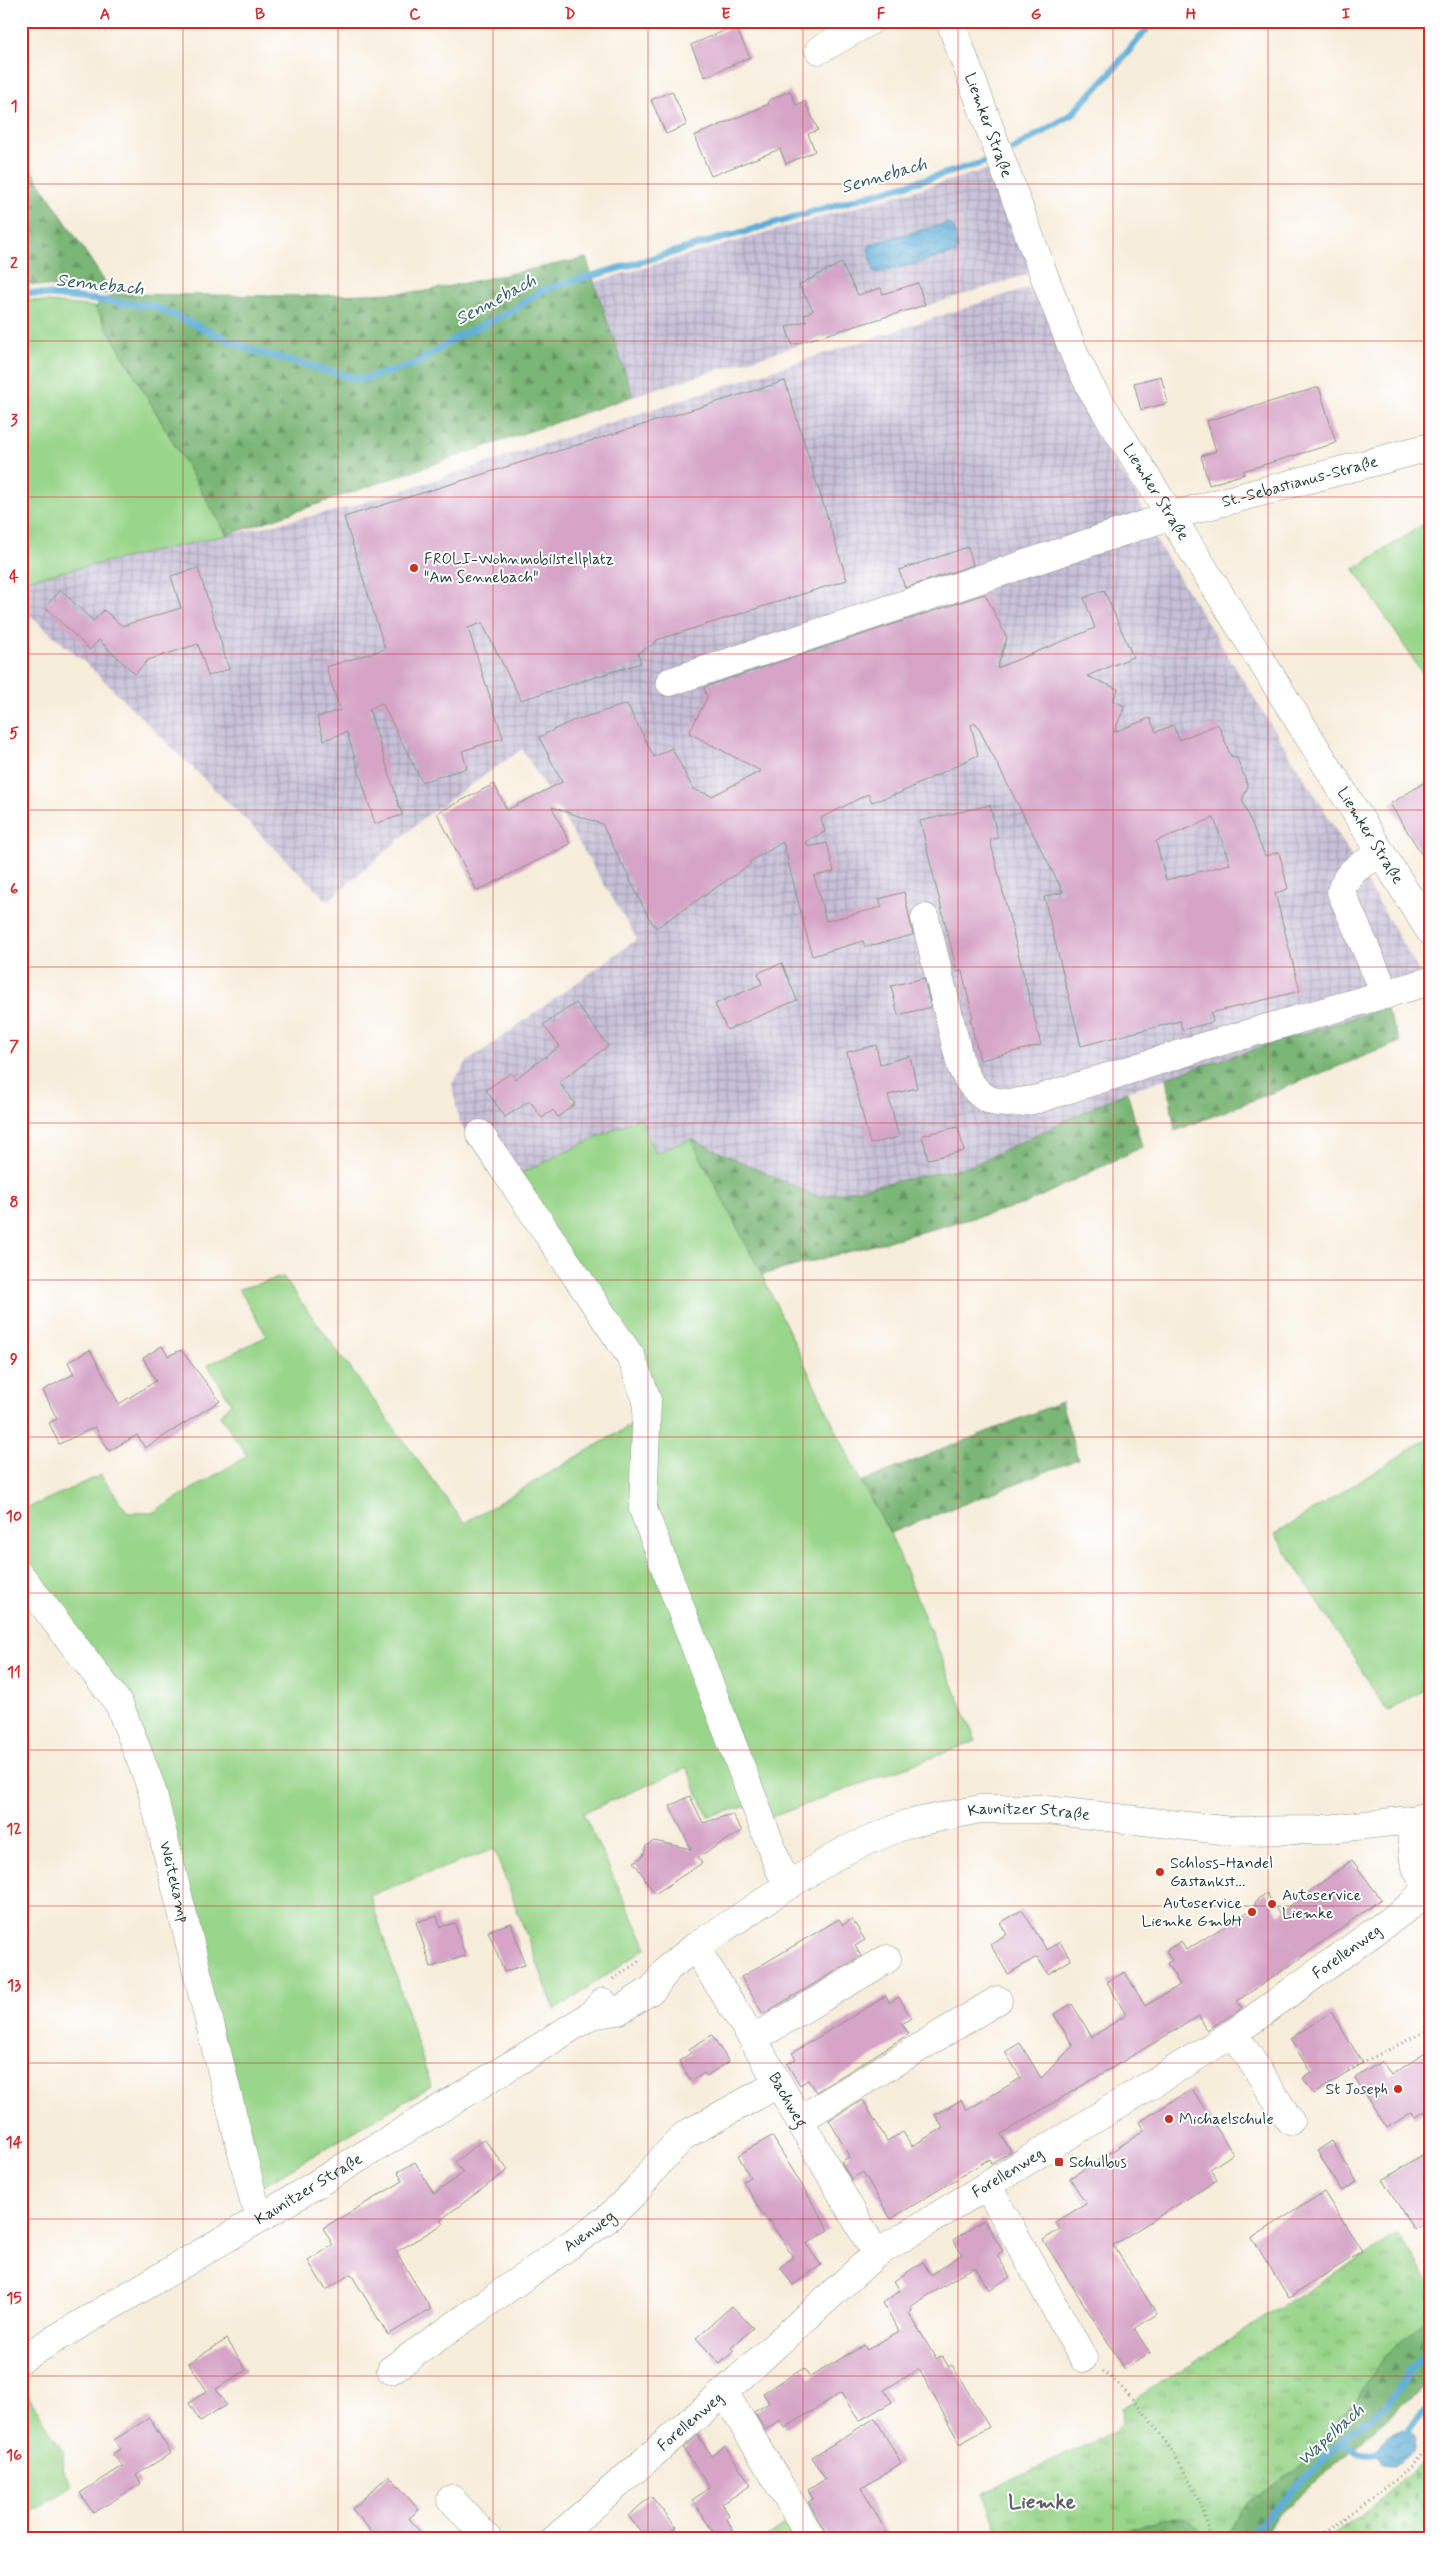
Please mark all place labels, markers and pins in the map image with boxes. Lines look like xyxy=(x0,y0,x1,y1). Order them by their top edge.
place label: FROLI-Wohnmobilstellplatz "Am Sennebach" xyxy=(424,549,614,588)
marker: FROLI-Wohnmobilstellplatz "Am Sennebach" xyxy=(408,562,420,574)
place label: Schloss-Handel Gastankst... xyxy=(1170,1853,1273,1892)
marker: Schloss-Handel Gastankst... xyxy=(1154,1866,1166,1878)
place label: Autoservice Liemke xyxy=(1282,1885,1362,1924)
place label: Autoservice Liemke GmbH xyxy=(1141,1893,1242,1932)
marker: Autoservice Liemke xyxy=(1266,1898,1278,1910)
marker: Autoservice Liemke GmbH xyxy=(1246,1906,1258,1918)
place label: St Joseph xyxy=(1325,2079,1388,2100)
marker: St Joseph xyxy=(1392,2083,1404,2095)
place label: Michaelschule xyxy=(1179,2109,1274,2130)
marker: Michaelschule xyxy=(1163,2113,1175,2125)
place label: Schulbus xyxy=(1069,2152,1127,2173)
marker: Schulbus xyxy=(1053,2156,1065,2168)

